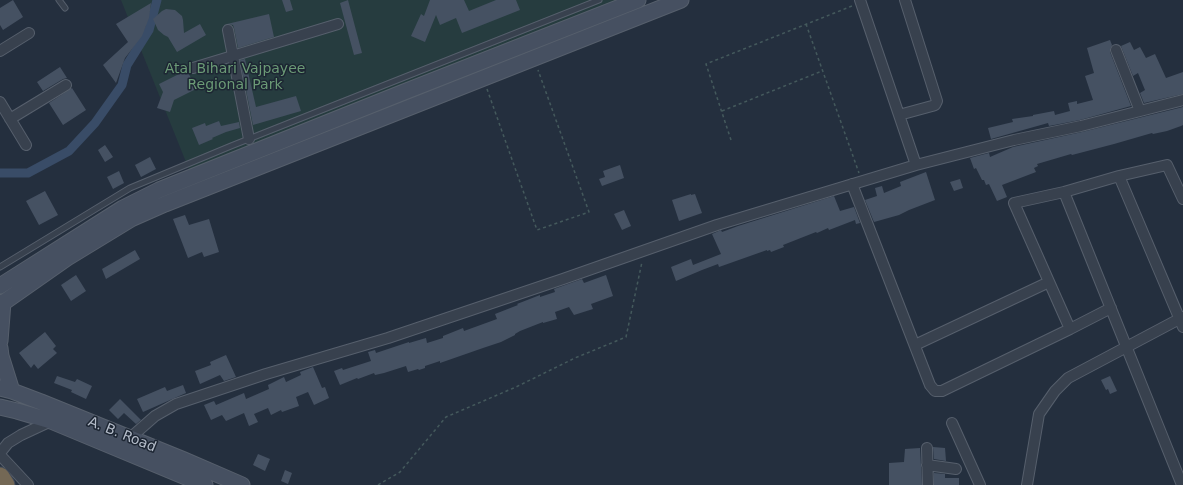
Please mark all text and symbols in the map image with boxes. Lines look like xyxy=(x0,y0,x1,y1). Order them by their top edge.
park label: Atal Bihari Vajpayee Regional Park xyxy=(165,61,305,94)
street label: A. B. Road xyxy=(86,414,158,456)

